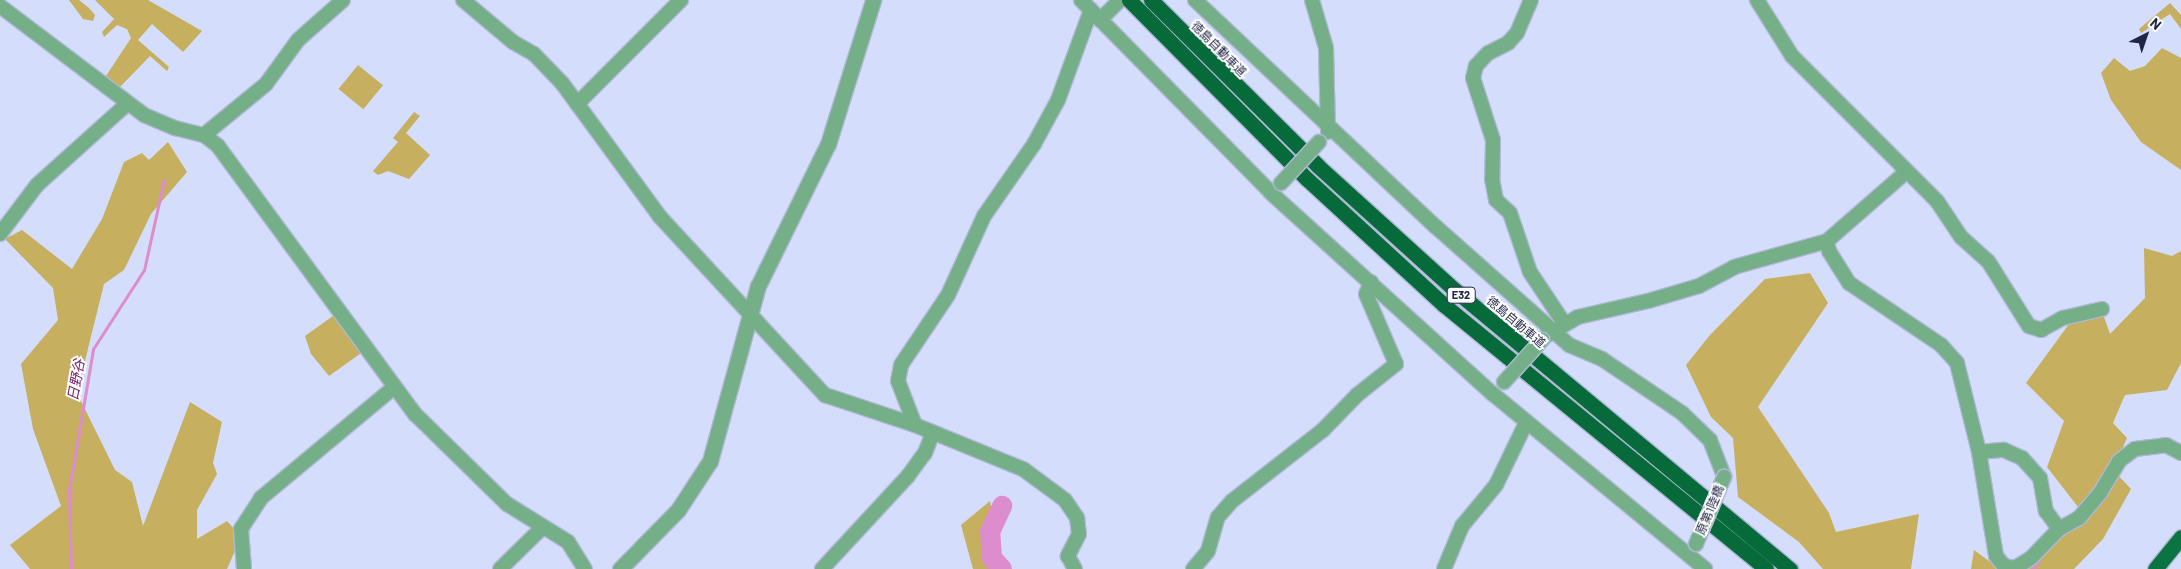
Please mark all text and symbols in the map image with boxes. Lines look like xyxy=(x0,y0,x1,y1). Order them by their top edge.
north arrow xyxy=(2121,10,2171,60)
text: N xyxy=(2147,14,2165,33)
street label: 徳島自動車道 xyxy=(1188,18,1250,80)
road number: E32 xyxy=(1446,286,1476,304)
street label: 徳島自動車道 xyxy=(1484,293,1548,351)
water label: 日野谷 xyxy=(64,358,88,402)
street label: 原第1陸橋 xyxy=(1693,483,1727,537)

